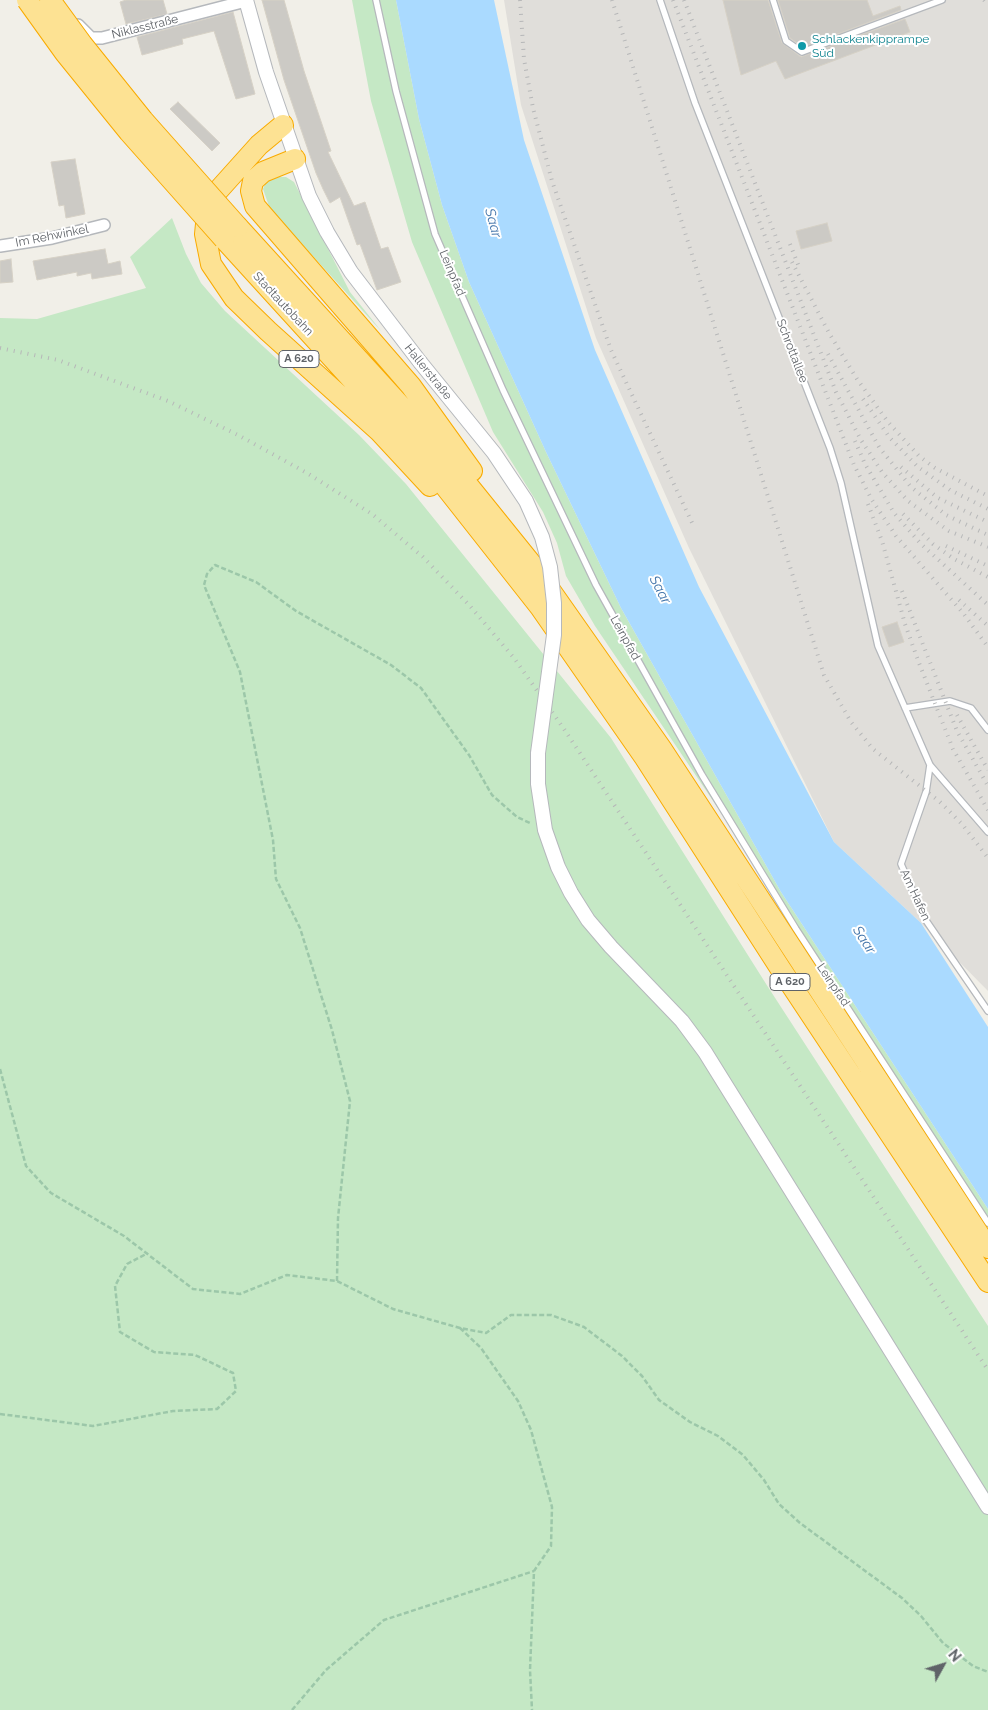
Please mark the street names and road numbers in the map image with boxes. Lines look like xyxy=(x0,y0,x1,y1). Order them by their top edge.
street label: Niklasstraße xyxy=(110,12,180,42)
street label: Im Rehwinkel xyxy=(14,222,90,250)
street label: Leinpfad xyxy=(436,248,468,298)
street label: Stadtautobahn xyxy=(250,269,316,339)
street label: Schrottallee xyxy=(773,317,811,385)
street label: Hallerstraße xyxy=(401,341,455,403)
road number: A 620 xyxy=(279,350,319,368)
street label: Leinpfad xyxy=(607,613,643,663)
street label: Am Hafen xyxy=(897,867,933,923)
street label: Leinpfad xyxy=(813,961,853,1009)
road number: A 620 xyxy=(770,974,810,990)

